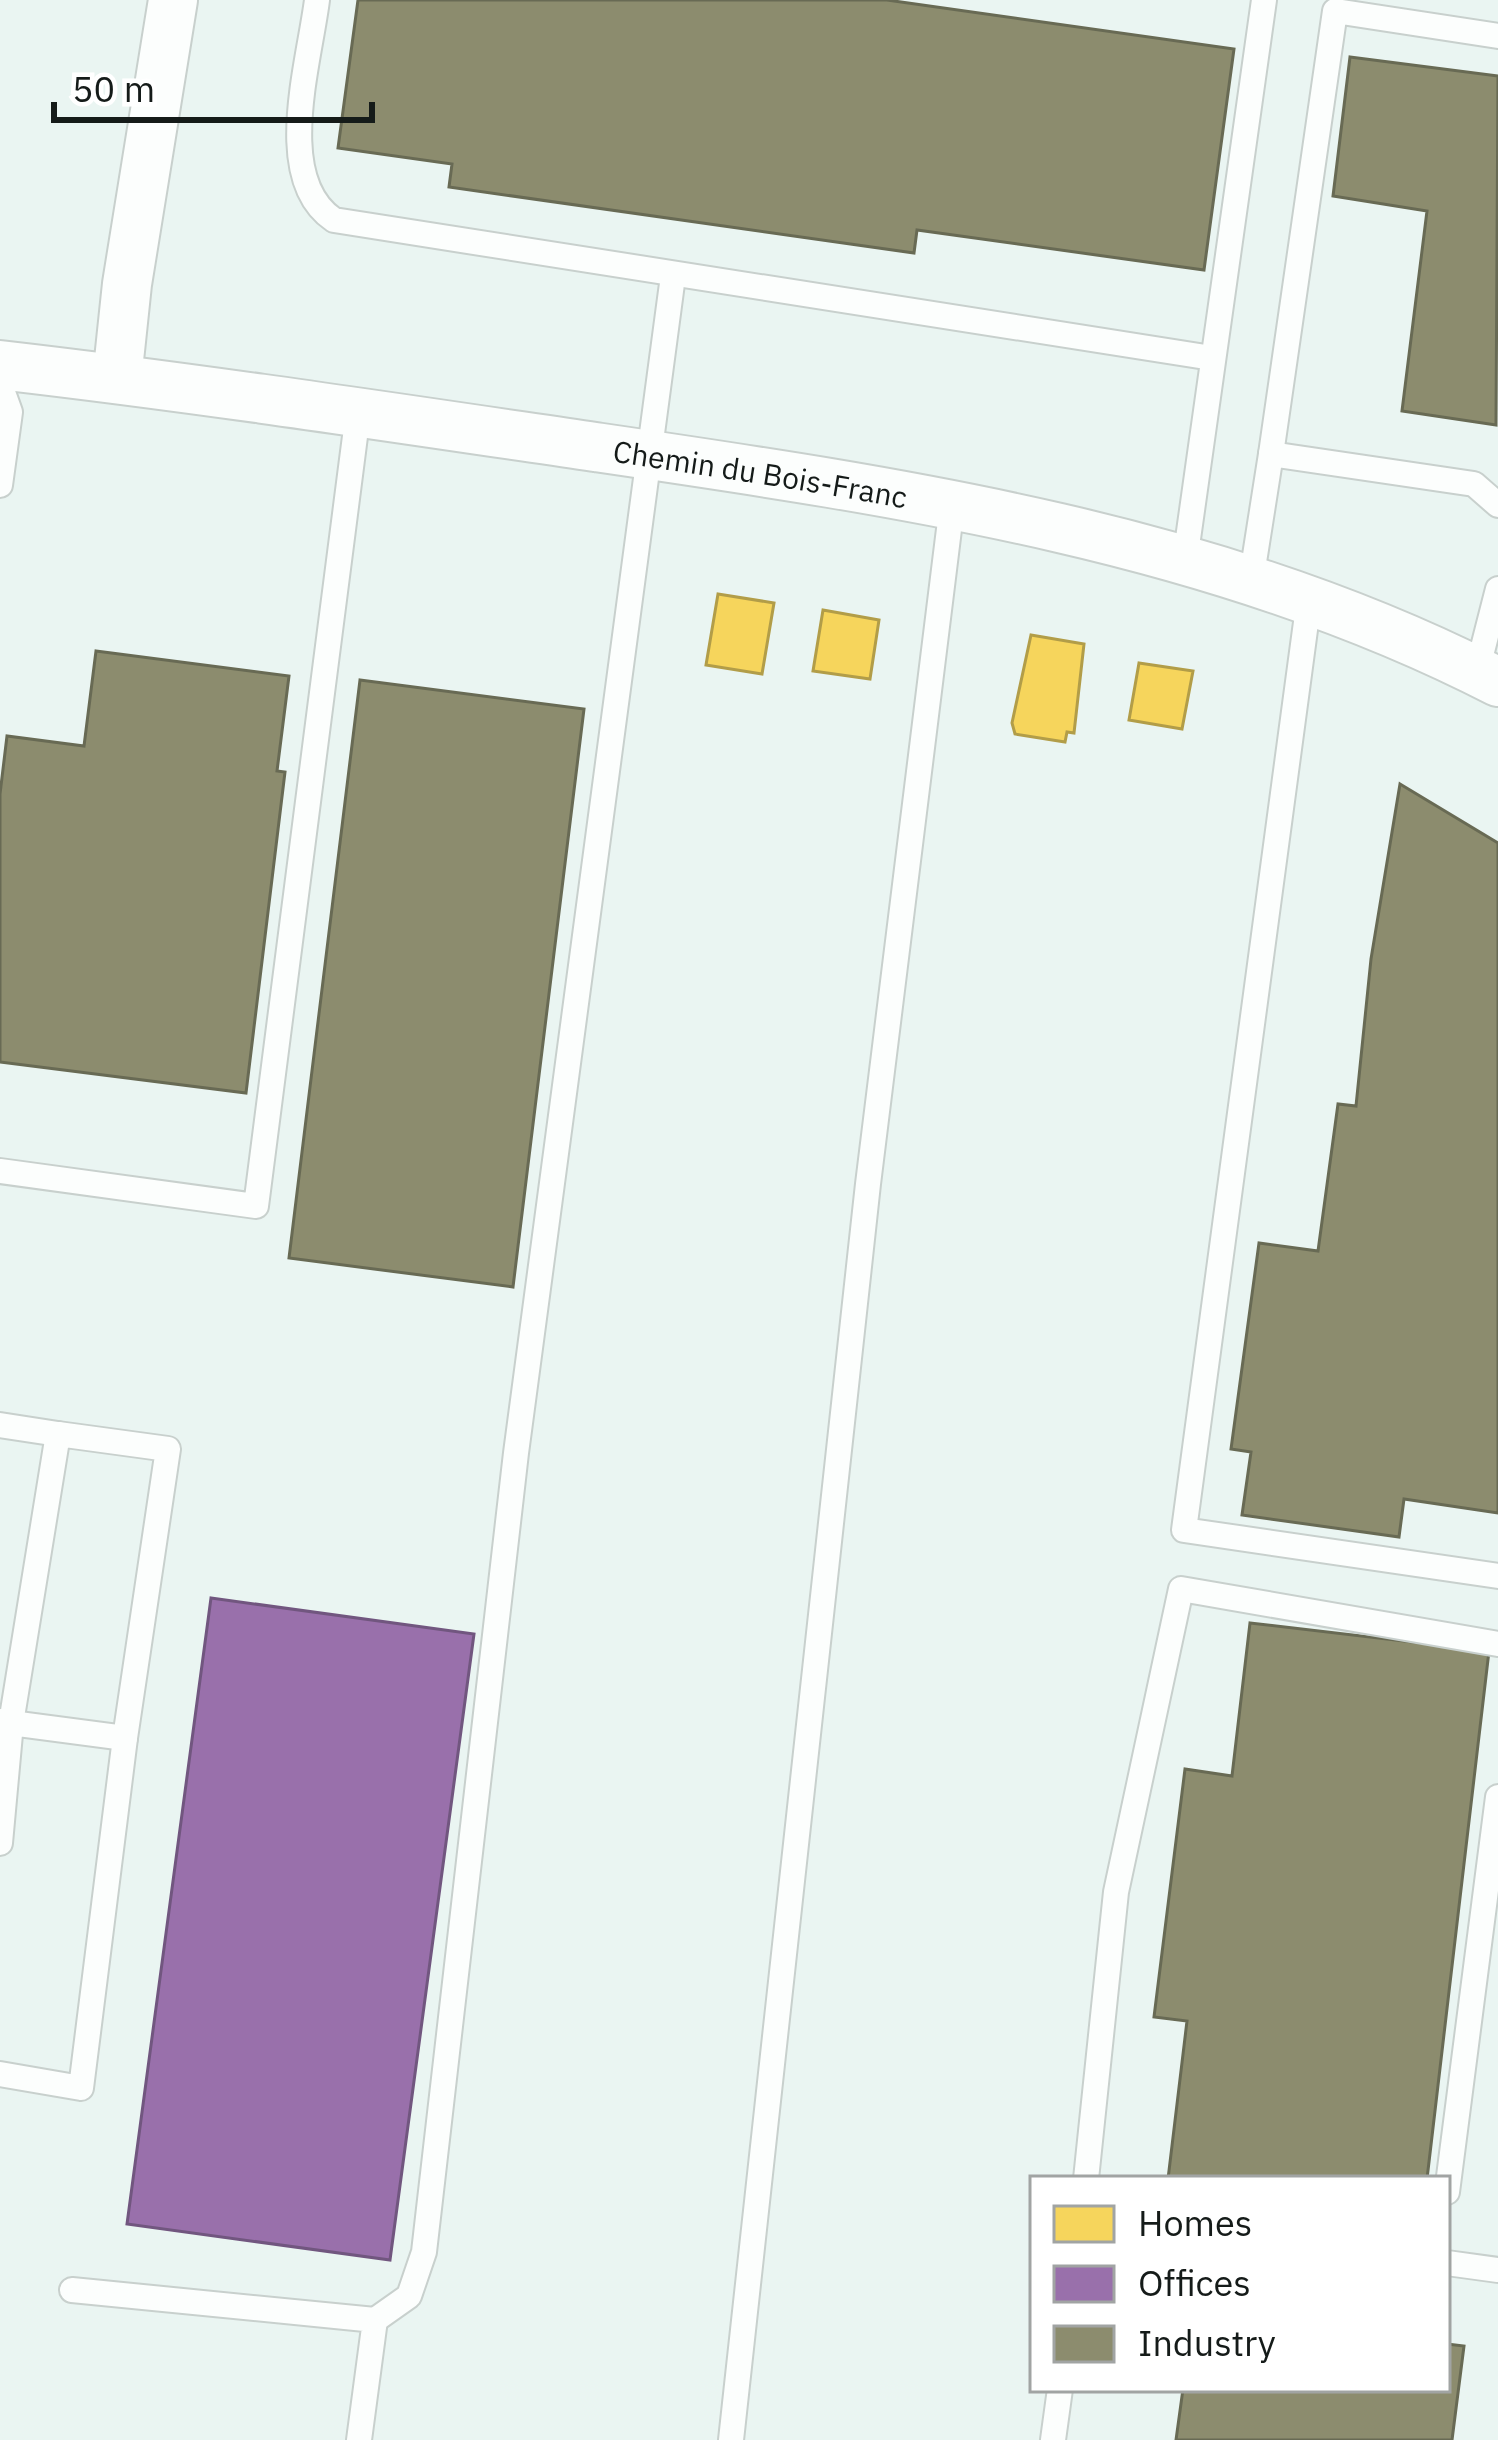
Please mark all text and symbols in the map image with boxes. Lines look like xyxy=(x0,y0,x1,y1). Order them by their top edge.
scale bar xyxy=(54,48,372,122)
text: 50 m xyxy=(72,65,155,112)
street label: Chemin du Bois-Franc xyxy=(611,430,910,516)
legend xyxy=(1030,2176,1450,2392)
text: Homes xyxy=(1138,2199,1252,2246)
text: Offices xyxy=(1138,2259,1251,2306)
text: Industry xyxy=(1138,2319,1276,2366)

